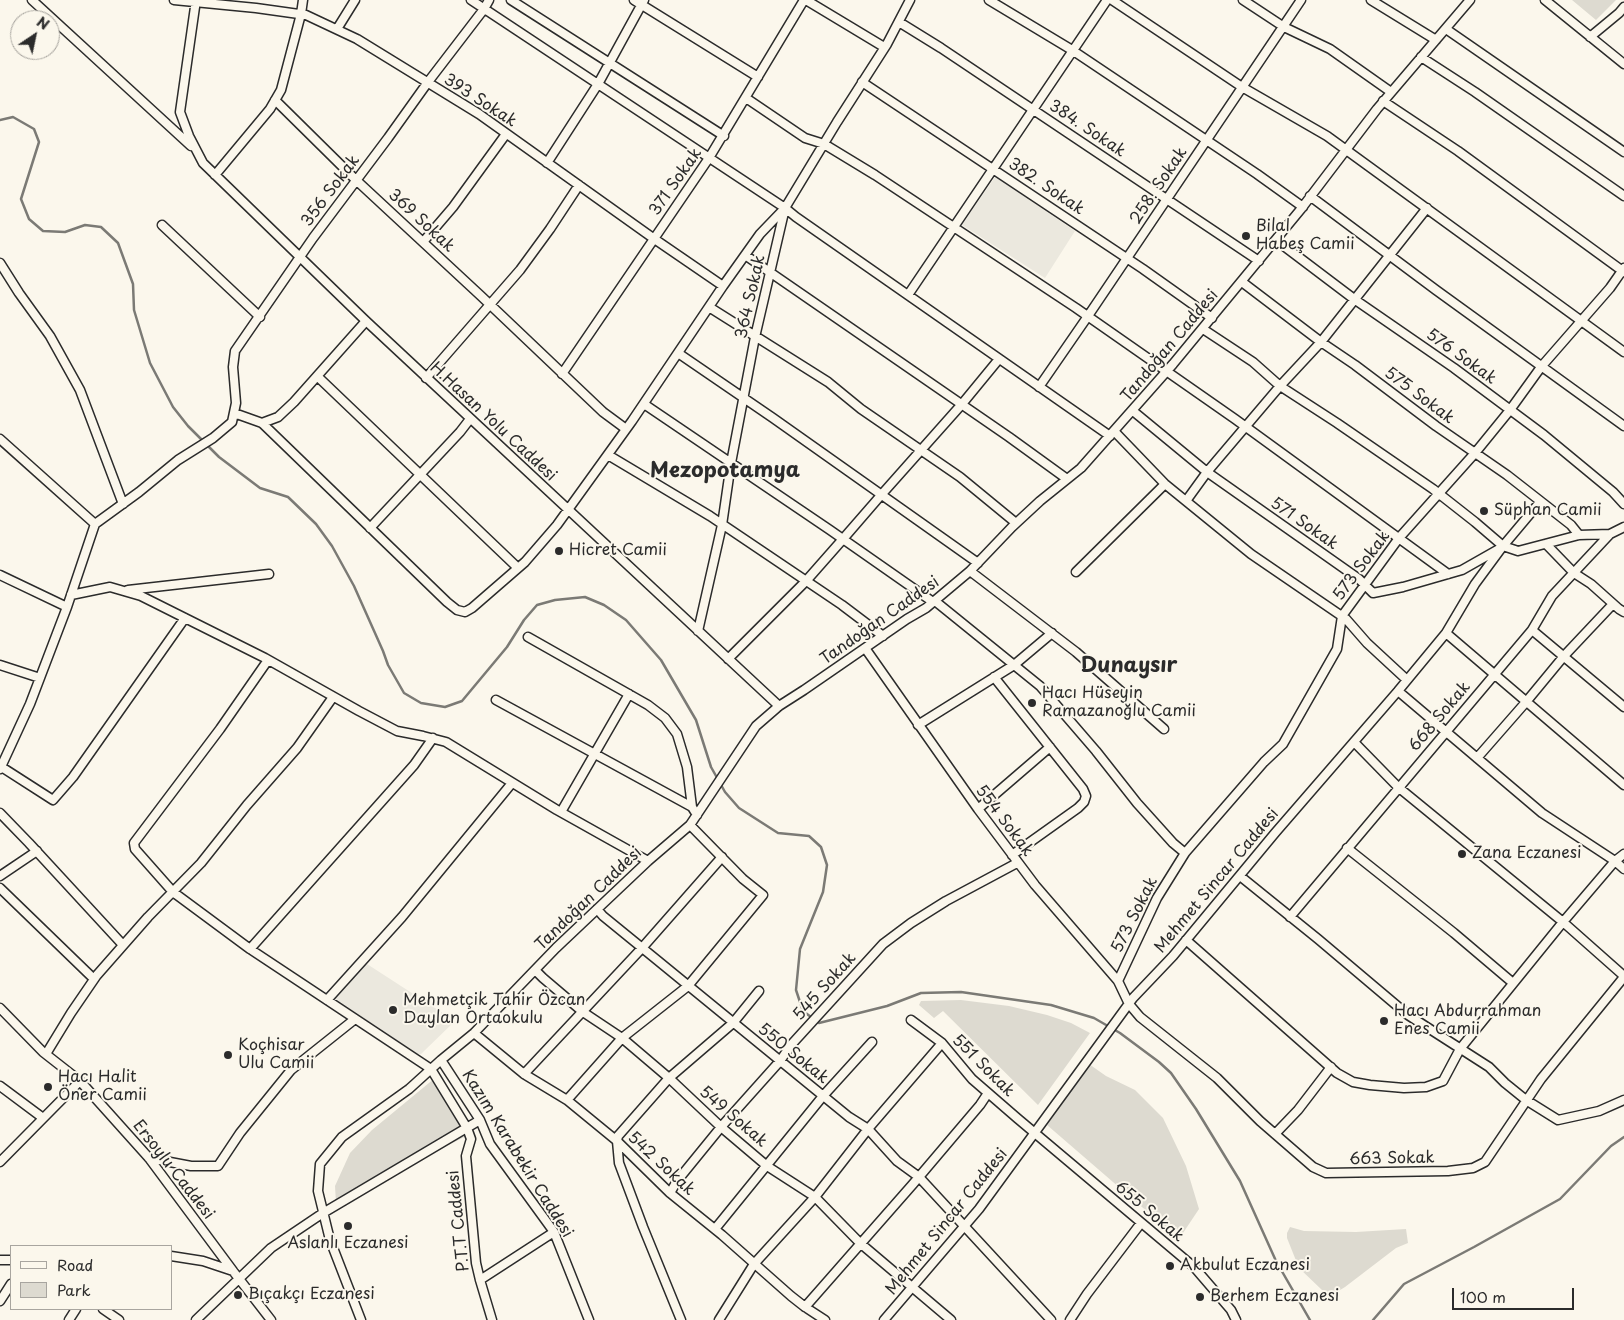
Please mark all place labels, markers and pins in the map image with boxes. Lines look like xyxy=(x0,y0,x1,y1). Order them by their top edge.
place label: Bilal Habeş Camii xyxy=(1256,217,1355,255)
marker: Bilal Habeş Camii xyxy=(1240,230,1252,242)
place label: Süphan Camii xyxy=(1494,501,1602,521)
marker: Süphan Camii xyxy=(1478,505,1490,517)
place label: Hicret Camii xyxy=(569,541,667,561)
marker: Hicret Camii xyxy=(553,545,565,557)
place label: Hacı Hüseyin Ramazanoğlu Camii xyxy=(1042,684,1196,722)
marker: Hacı Hüseyin Ramazanoğlu Camii xyxy=(1026,697,1038,709)
place label: Zana Eczanesi xyxy=(1472,844,1582,864)
marker: Zana Eczanesi xyxy=(1456,848,1468,860)
place label: Mehmetçik Tahir Özcan Daylan Ortaokulu xyxy=(403,991,585,1029)
place label: Hacı Abdurrahman Enes Camii xyxy=(1394,1002,1541,1040)
marker: Mehmetçik Tahir Özcan Daylan Ortaokulu xyxy=(387,1004,399,1016)
marker: Hacı Abdurrahman Enes Camii xyxy=(1378,1015,1390,1027)
place label: Koçhisar Ulu Camii xyxy=(238,1036,314,1074)
marker: Koçhisar Ulu Camii xyxy=(222,1049,234,1061)
place label: Hacı Halit Öner Camii xyxy=(58,1068,147,1106)
marker: Hacı Halit Öner Camii xyxy=(42,1081,54,1093)
marker: Aslanlı Eczanesi xyxy=(342,1220,354,1232)
place label: Aslanlı Eczanesi xyxy=(288,1234,408,1254)
place label: Akbulut Eczanesi xyxy=(1180,1256,1310,1276)
marker: Akbulut Eczanesi xyxy=(1164,1260,1176,1272)
place label: Bıçakçı Eczanesi xyxy=(248,1285,375,1305)
place label: Berhem Eczanesi xyxy=(1210,1287,1339,1307)
marker: Bıçakçı Eczanesi xyxy=(232,1289,244,1301)
marker: Berhem Eczanesi xyxy=(1194,1291,1206,1303)

